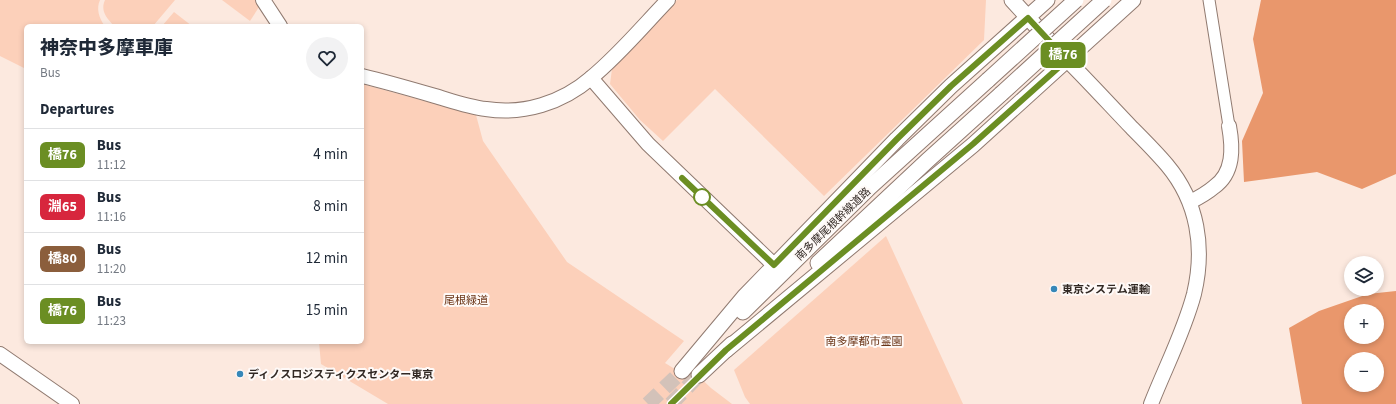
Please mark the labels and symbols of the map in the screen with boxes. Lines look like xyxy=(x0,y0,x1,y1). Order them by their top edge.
line badge: 橋76 xyxy=(1040,42,1086,68)
street label: 南多摩尾根幹線道路 xyxy=(792,184,874,264)
unlabelled marker xyxy=(693,188,711,206)
place label: 東京システム運輸 xyxy=(1062,282,1151,297)
marker: 東京システム運輸 xyxy=(1049,284,1059,294)
park label: 尾根緑道 xyxy=(444,293,488,308)
park label: 南多摩都市霊園 xyxy=(826,334,903,349)
place label: ディノスロジスティクスセンター東京 xyxy=(248,367,433,382)
marker: ディノスロジスティクスセンター東京 xyxy=(235,369,245,379)

